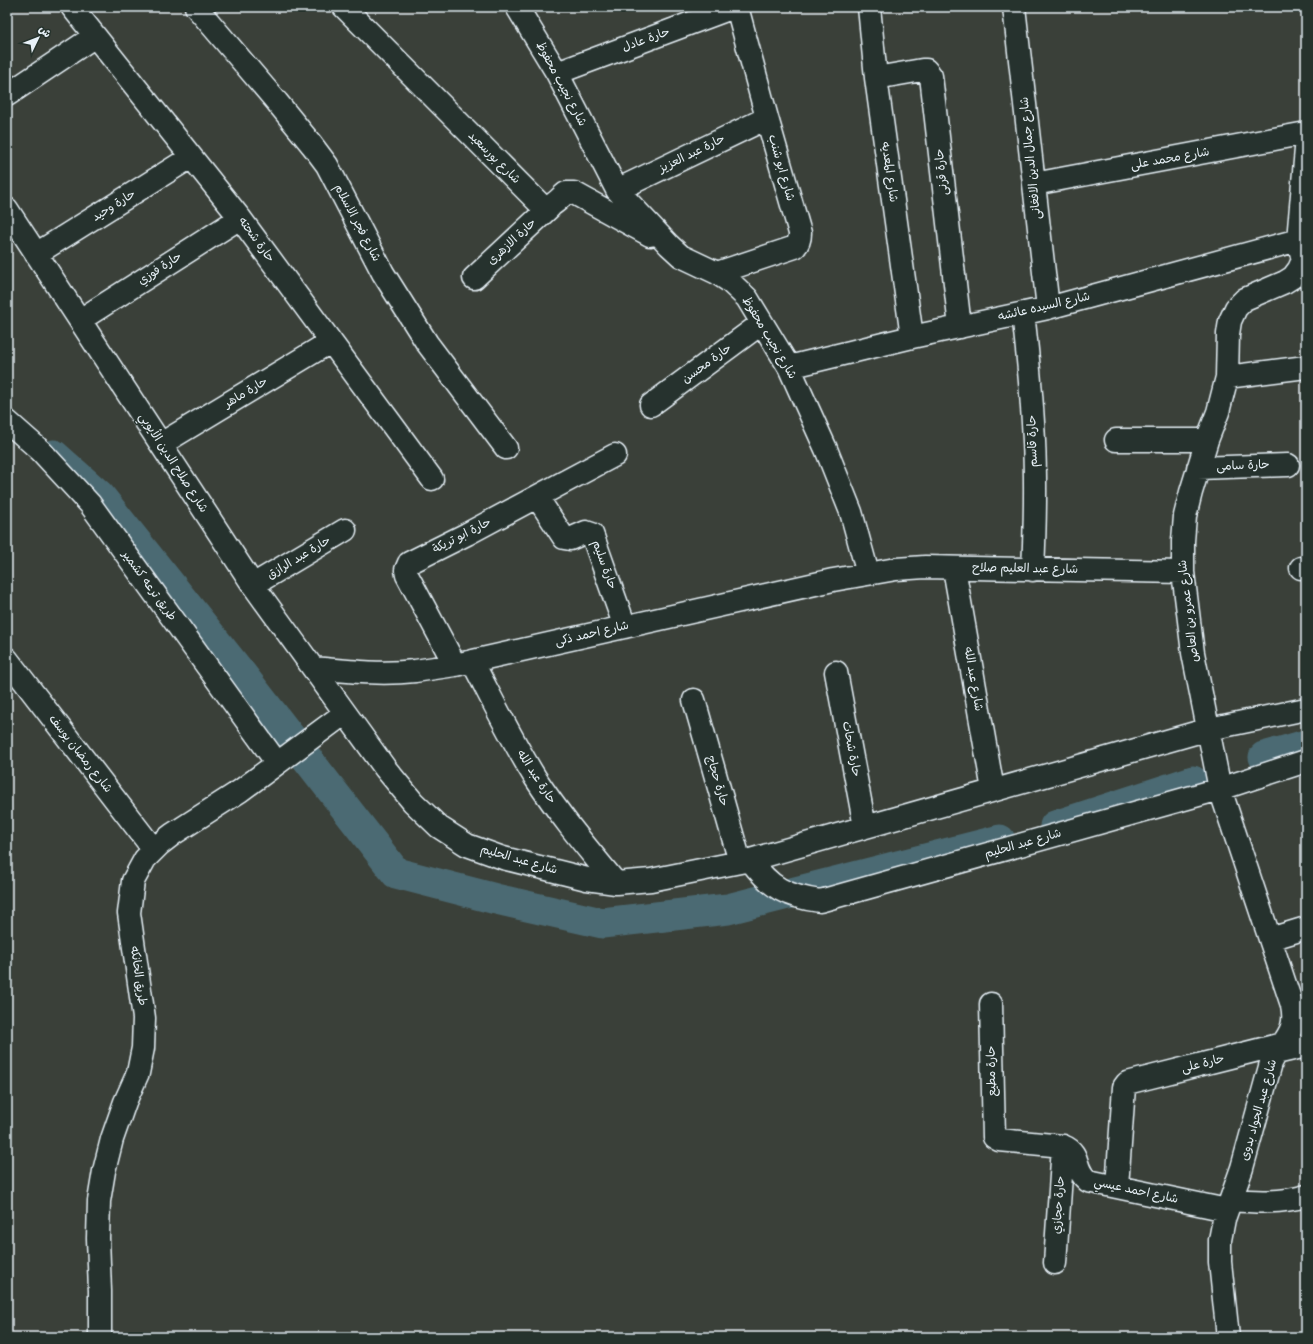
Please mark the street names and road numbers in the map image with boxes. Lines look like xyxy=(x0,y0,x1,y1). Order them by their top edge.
street label: حارة عادل xyxy=(620,24,672,56)
street label: شارع نجيب محفوظ xyxy=(532,39,590,129)
street label: شارع جمال الدين الافغانى xyxy=(1017,96,1045,220)
street label: شارع بورسعيد xyxy=(464,128,524,188)
street label: حارة عبد العزيز xyxy=(655,131,728,177)
street label: شارع ابو شنب xyxy=(764,133,798,203)
street label: شارع المعديه xyxy=(877,141,901,203)
street label: شارع محمد على xyxy=(1129,144,1211,174)
street label: حارة قرنى xyxy=(932,148,952,196)
street label: شارع فجر الاسلام xyxy=(330,181,384,265)
street label: حارة وحيد xyxy=(89,186,139,226)
street label: حارة شحته xyxy=(234,214,278,266)
street label: حارة الازهرى xyxy=(484,215,540,269)
street label: حارة فوزي xyxy=(135,249,185,289)
street label: شارع السيده عائشه xyxy=(996,289,1092,325)
street label: شارع نجيب محفوظ xyxy=(738,294,800,382)
street label: حارة محسن xyxy=(679,340,735,388)
street label: حارة ماهر xyxy=(220,374,271,413)
street label: شارع صلاح الدين الأيوبي xyxy=(133,409,212,517)
street label: حارة قاسم xyxy=(1024,415,1042,467)
street label: حارة سامى xyxy=(1216,457,1270,475)
street label: حارة ابو تريكة xyxy=(430,514,494,558)
street label: حارة عبد الرازق xyxy=(264,533,334,583)
street label: حارة سليم xyxy=(588,538,620,592)
street label: طريق ترعه كشمير xyxy=(117,547,180,624)
street label: شارع عمرو بن العاص xyxy=(1175,559,1203,663)
street label: شارع عبد العليم صلاح xyxy=(972,560,1078,578)
street label: شارع احمد ذكى xyxy=(554,618,630,650)
street label: شارع عبد الله xyxy=(959,646,987,712)
street label: شارع رمضان يوسف xyxy=(44,712,116,796)
street label: حارة شحات xyxy=(838,720,864,778)
street label: حارة عبد الله xyxy=(513,747,559,807)
street label: حارة حجاج xyxy=(702,754,732,808)
street label: شارع عبد الحليم xyxy=(983,825,1063,863)
street label: شارع عبد الحليم xyxy=(479,841,559,879)
street label: طريق الخانكه xyxy=(126,945,150,1007)
street label: حارة مطيع xyxy=(984,1045,1000,1097)
street label: حارة على xyxy=(1180,1051,1226,1077)
street label: شارع عبد الجواد بدوى xyxy=(1237,1057,1281,1163)
street label: شارع احمد عيسي xyxy=(1092,1174,1180,1210)
street label: حارة حجازي xyxy=(1049,1175,1069,1235)

